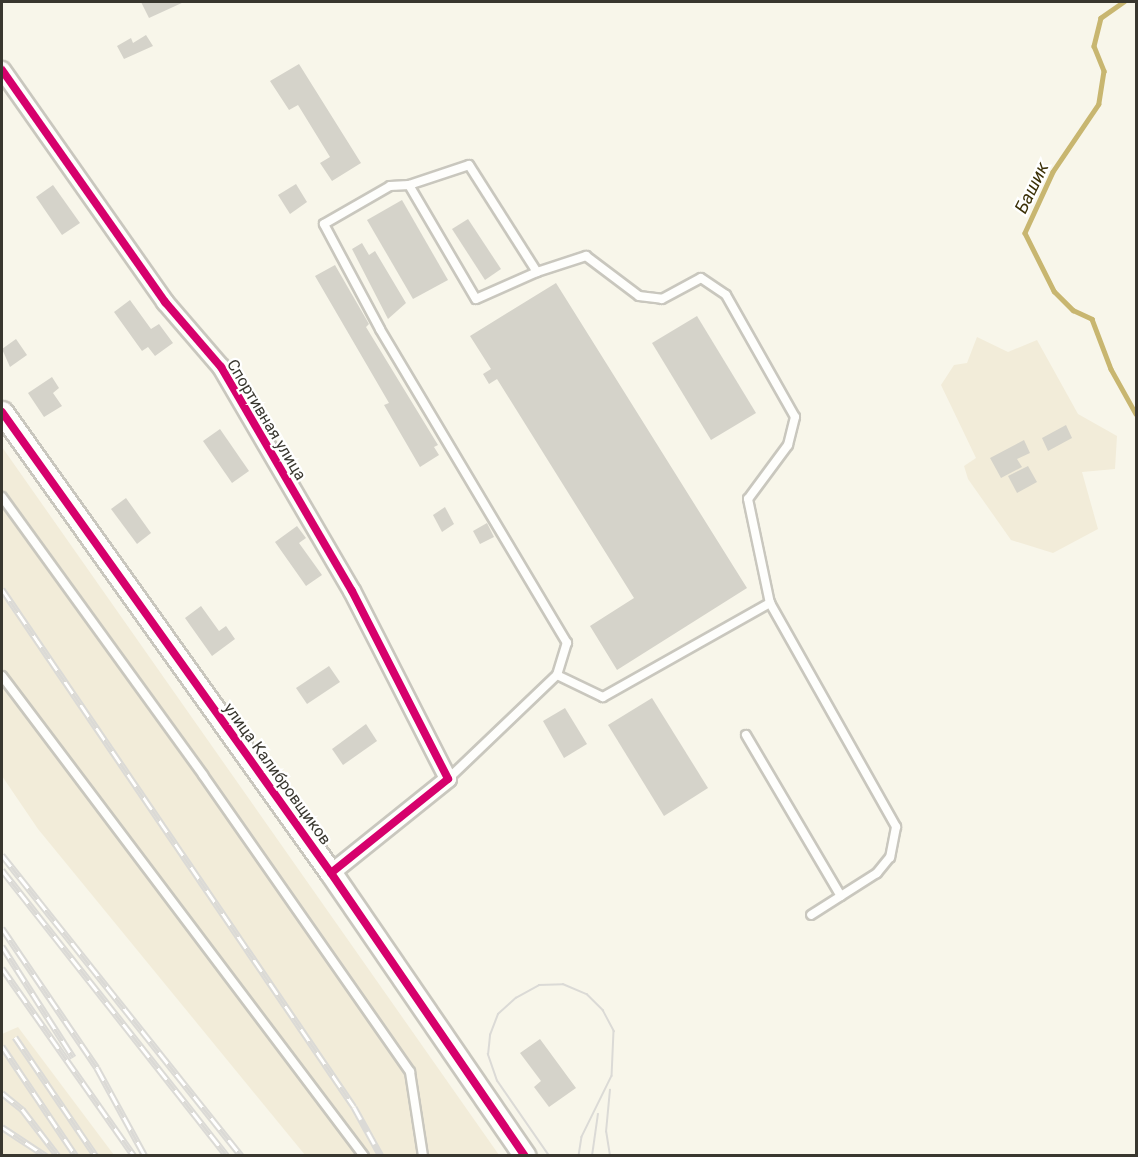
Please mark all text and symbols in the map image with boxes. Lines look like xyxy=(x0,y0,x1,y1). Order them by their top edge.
water label: Башик xyxy=(1010,159,1054,217)
street label: Спортивная улица xyxy=(222,356,310,484)
street label: улица Калибровщиков xyxy=(219,699,335,849)

